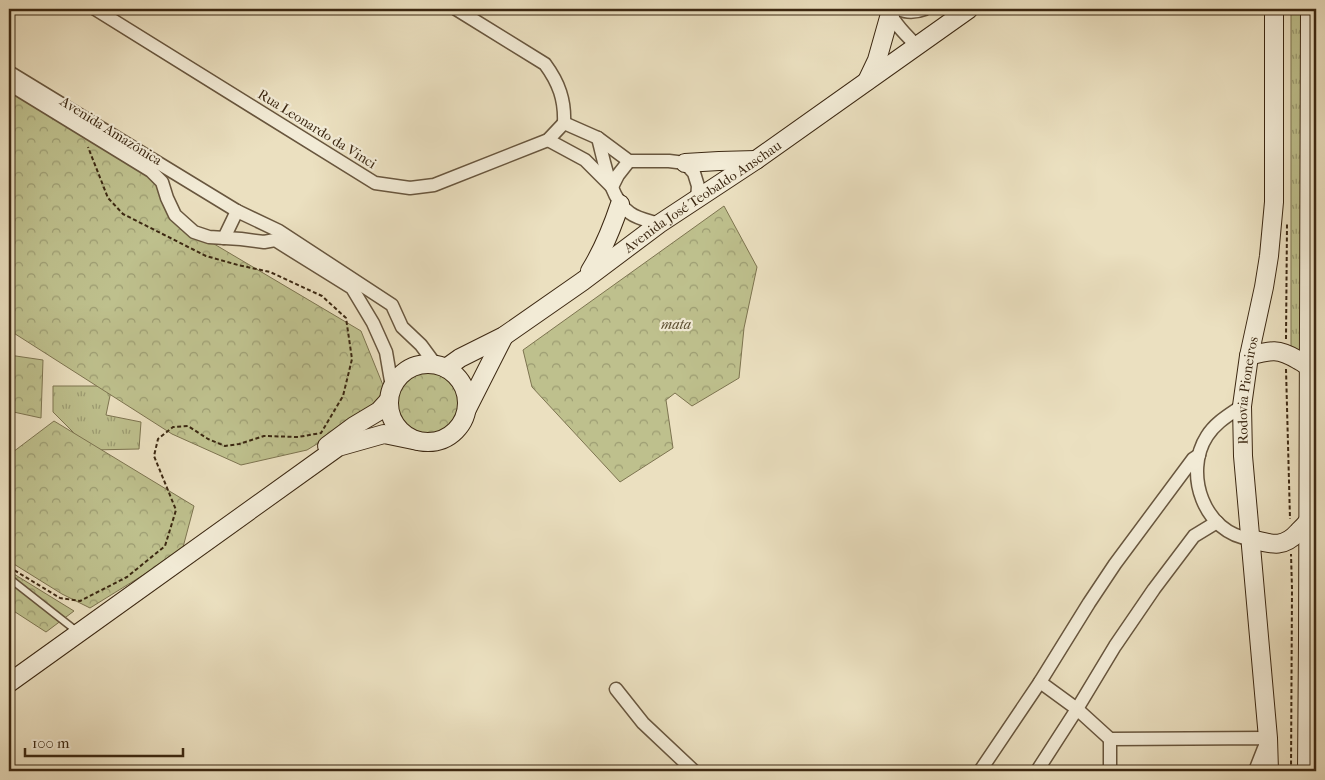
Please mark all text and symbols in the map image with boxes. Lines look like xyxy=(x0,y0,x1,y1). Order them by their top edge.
street label: Rua Leonardo da Vinci xyxy=(255,86,379,172)
street label: Avenida Amazônica xyxy=(56,92,166,169)
street label: Avenida José Teobaldo Anschau xyxy=(619,136,784,257)
park label: mata xyxy=(661,316,691,333)
street label: Rodovia Pioneiros xyxy=(1233,335,1262,445)
scale bar xyxy=(25,725,182,757)
text: 100 m xyxy=(32,734,70,752)

